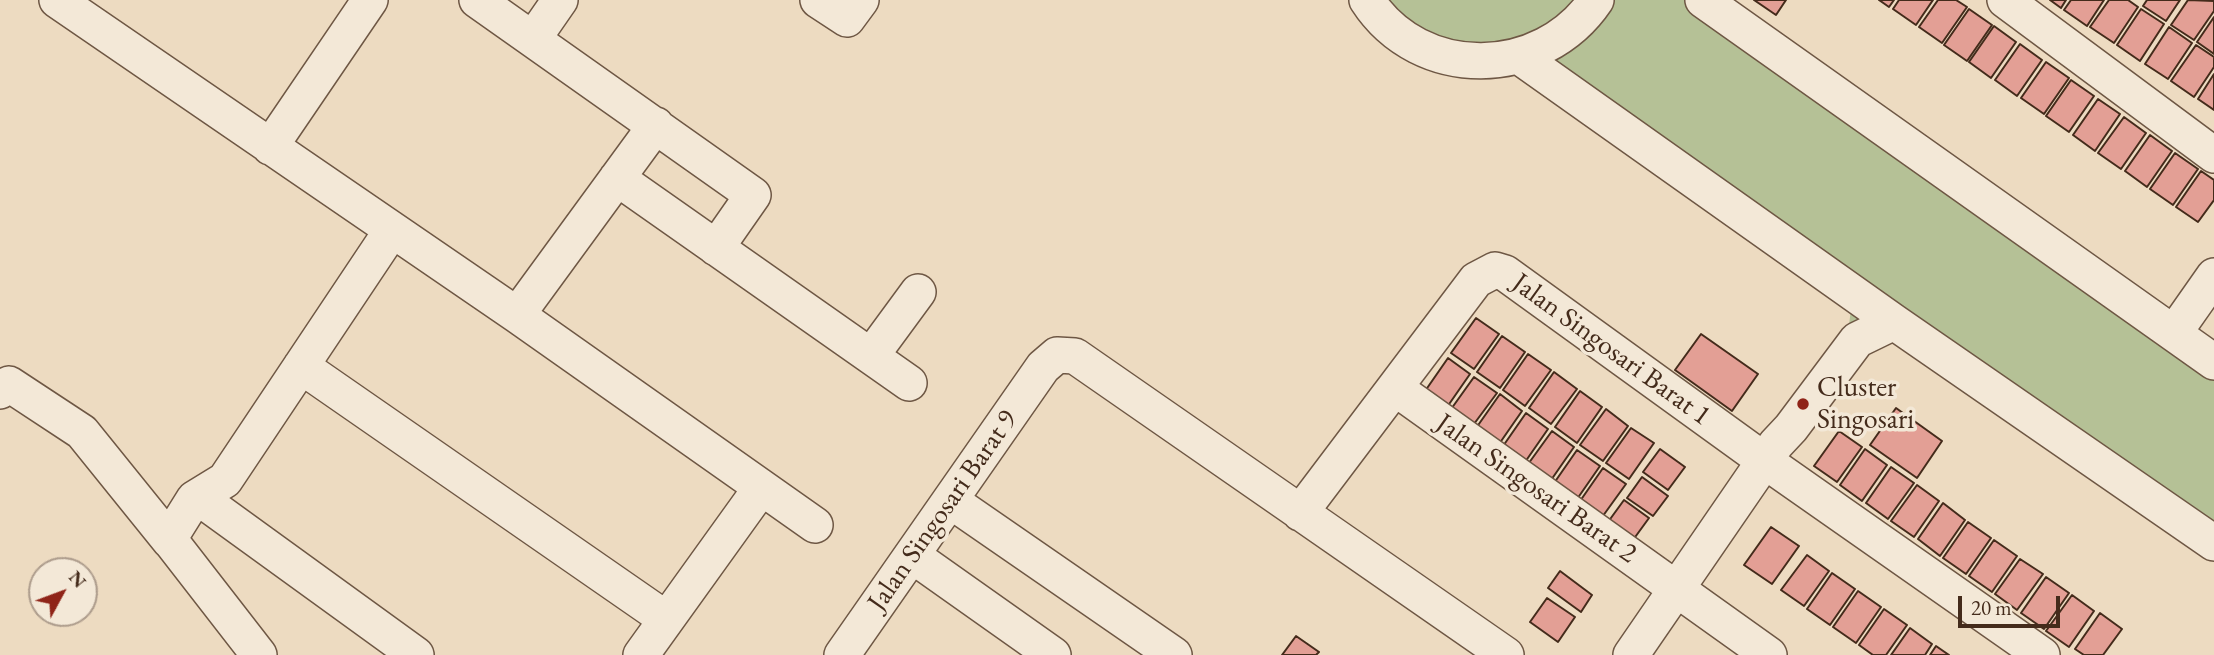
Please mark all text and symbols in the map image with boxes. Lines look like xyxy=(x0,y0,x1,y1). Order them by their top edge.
street label: Jalan Singosari Barat 1 xyxy=(1505,267,1717,433)
place label: Cluster Singosari xyxy=(1817,371,1914,437)
marker: Cluster Singosari xyxy=(1795,396,1811,412)
street label: Jalan Singosari Barat 9 xyxy=(861,404,1025,618)
street label: Jalan Singosari Barat 2 xyxy=(1429,407,1643,571)
north arrow xyxy=(28,557,98,627)
text: N xyxy=(63,565,92,593)
scale bar xyxy=(1962,582,2064,626)
text: 20 m xyxy=(1971,594,2012,621)

